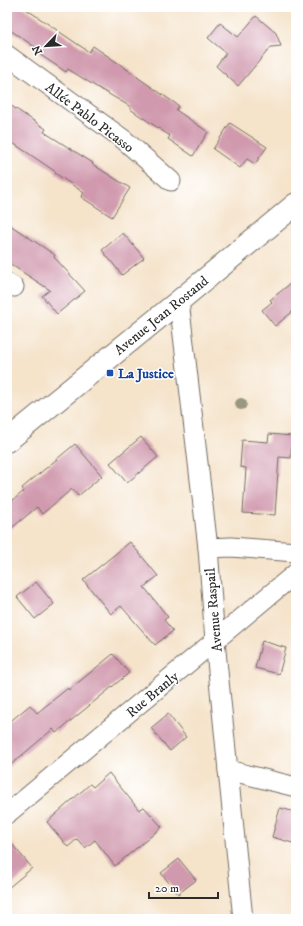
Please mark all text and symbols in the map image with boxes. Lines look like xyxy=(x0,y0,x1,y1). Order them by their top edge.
north arrow xyxy=(26,26,66,66)
text: N xyxy=(30,43,46,57)
street label: Allée Pablo Picasso xyxy=(42,79,137,157)
street label: Avenue Jean Rostand xyxy=(111,272,212,359)
place label: La Justice xyxy=(118,365,174,383)
marker: La Justice xyxy=(105,368,115,378)
street label: Avenue Raspail xyxy=(201,566,227,653)
street label: Rue Branly xyxy=(123,667,183,722)
scale bar xyxy=(149,874,218,900)
text: 20 m xyxy=(155,881,179,896)

